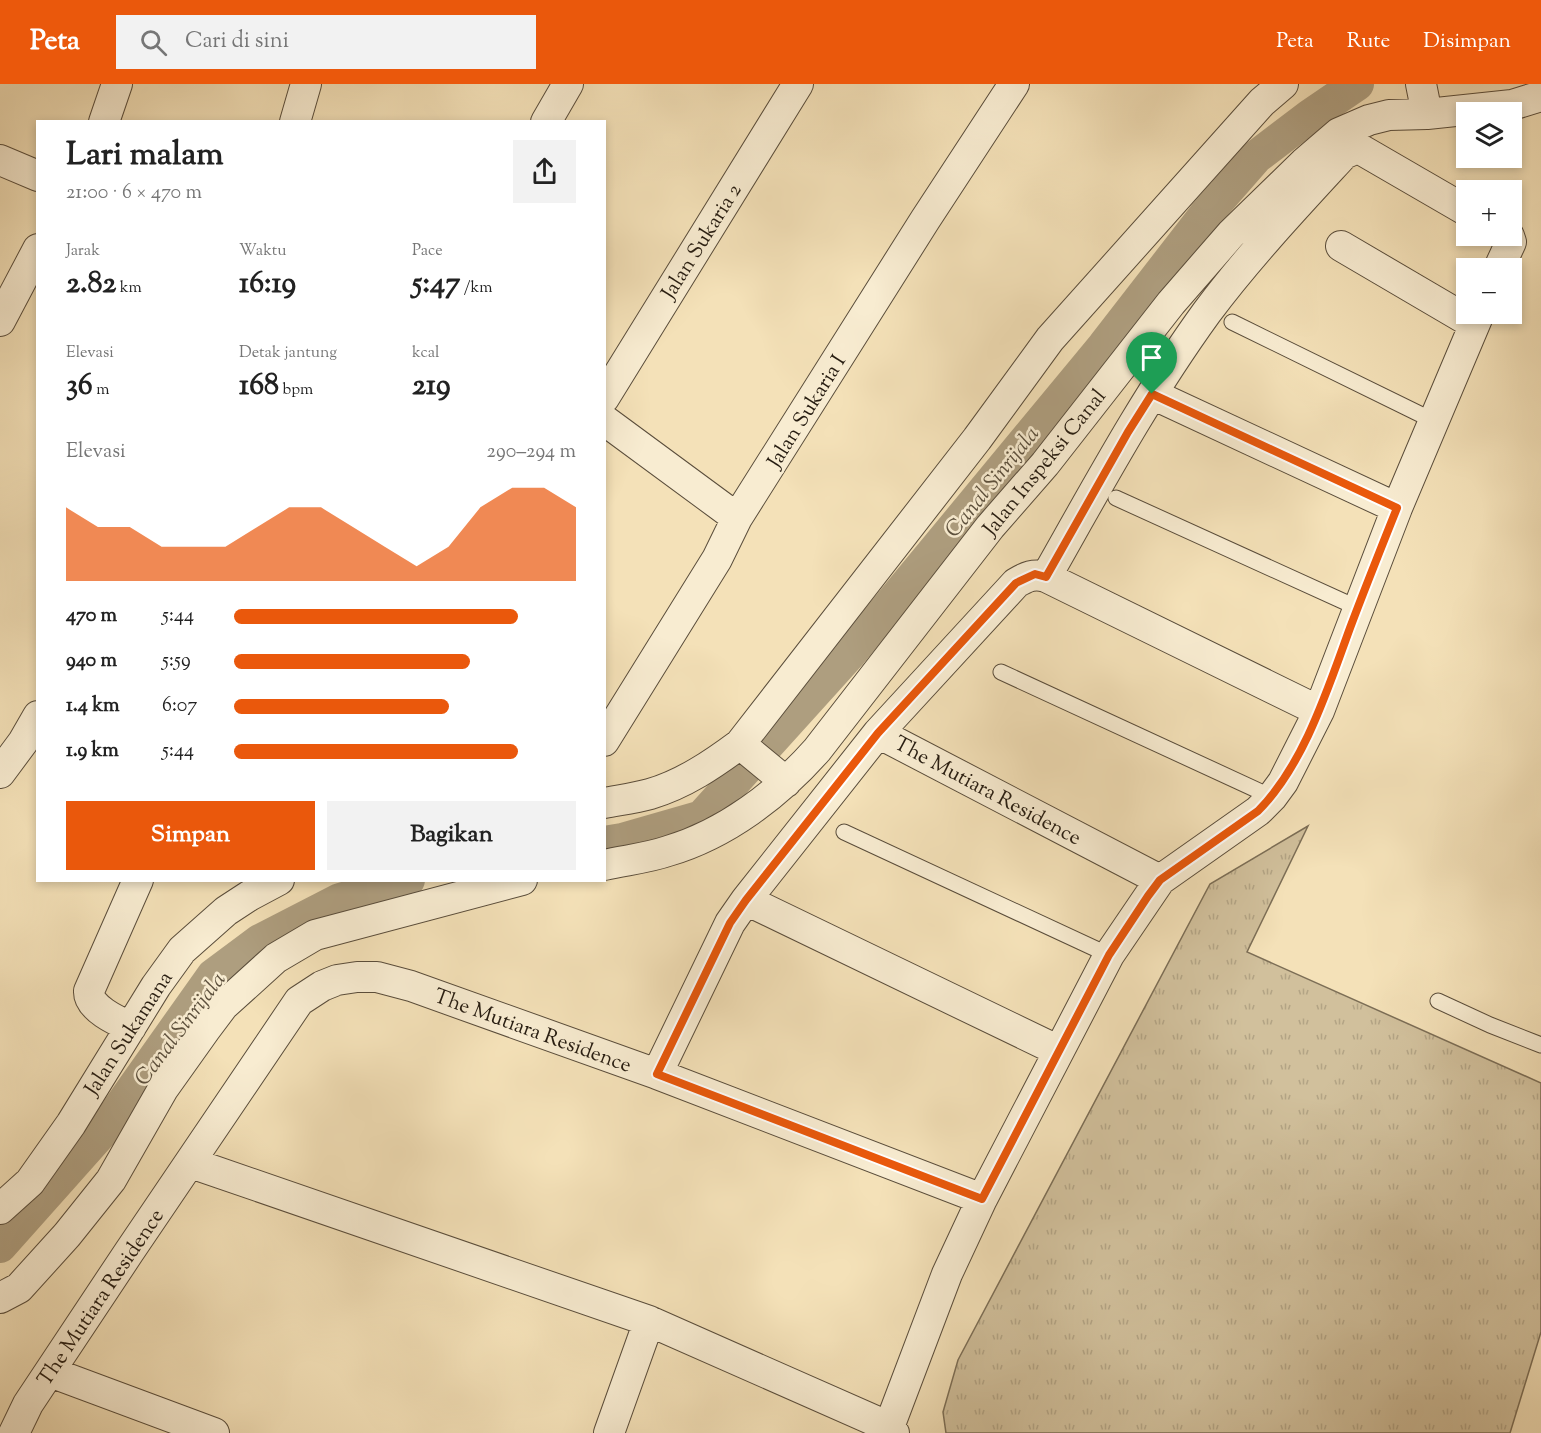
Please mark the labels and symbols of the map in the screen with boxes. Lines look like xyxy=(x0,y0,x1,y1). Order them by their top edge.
street label: Jalan Sukaria 2 xyxy=(655,178,750,307)
pin xyxy=(1126,332,1177,394)
street label: Jalan Sukaria I xyxy=(760,350,855,475)
street label: Jalan Inspeksi Canal xyxy=(976,383,1114,544)
water label: Canal Sinrijala xyxy=(938,420,1048,545)
street label: The Mutiara Residence xyxy=(888,730,1086,854)
street label: Jalan Sukamana xyxy=(78,966,181,1103)
water label: Canal Sinrijala xyxy=(128,966,235,1093)
street label: The Mutiara Residence xyxy=(429,982,635,1082)
street label: The Mutiara Residence xyxy=(31,1203,172,1393)

